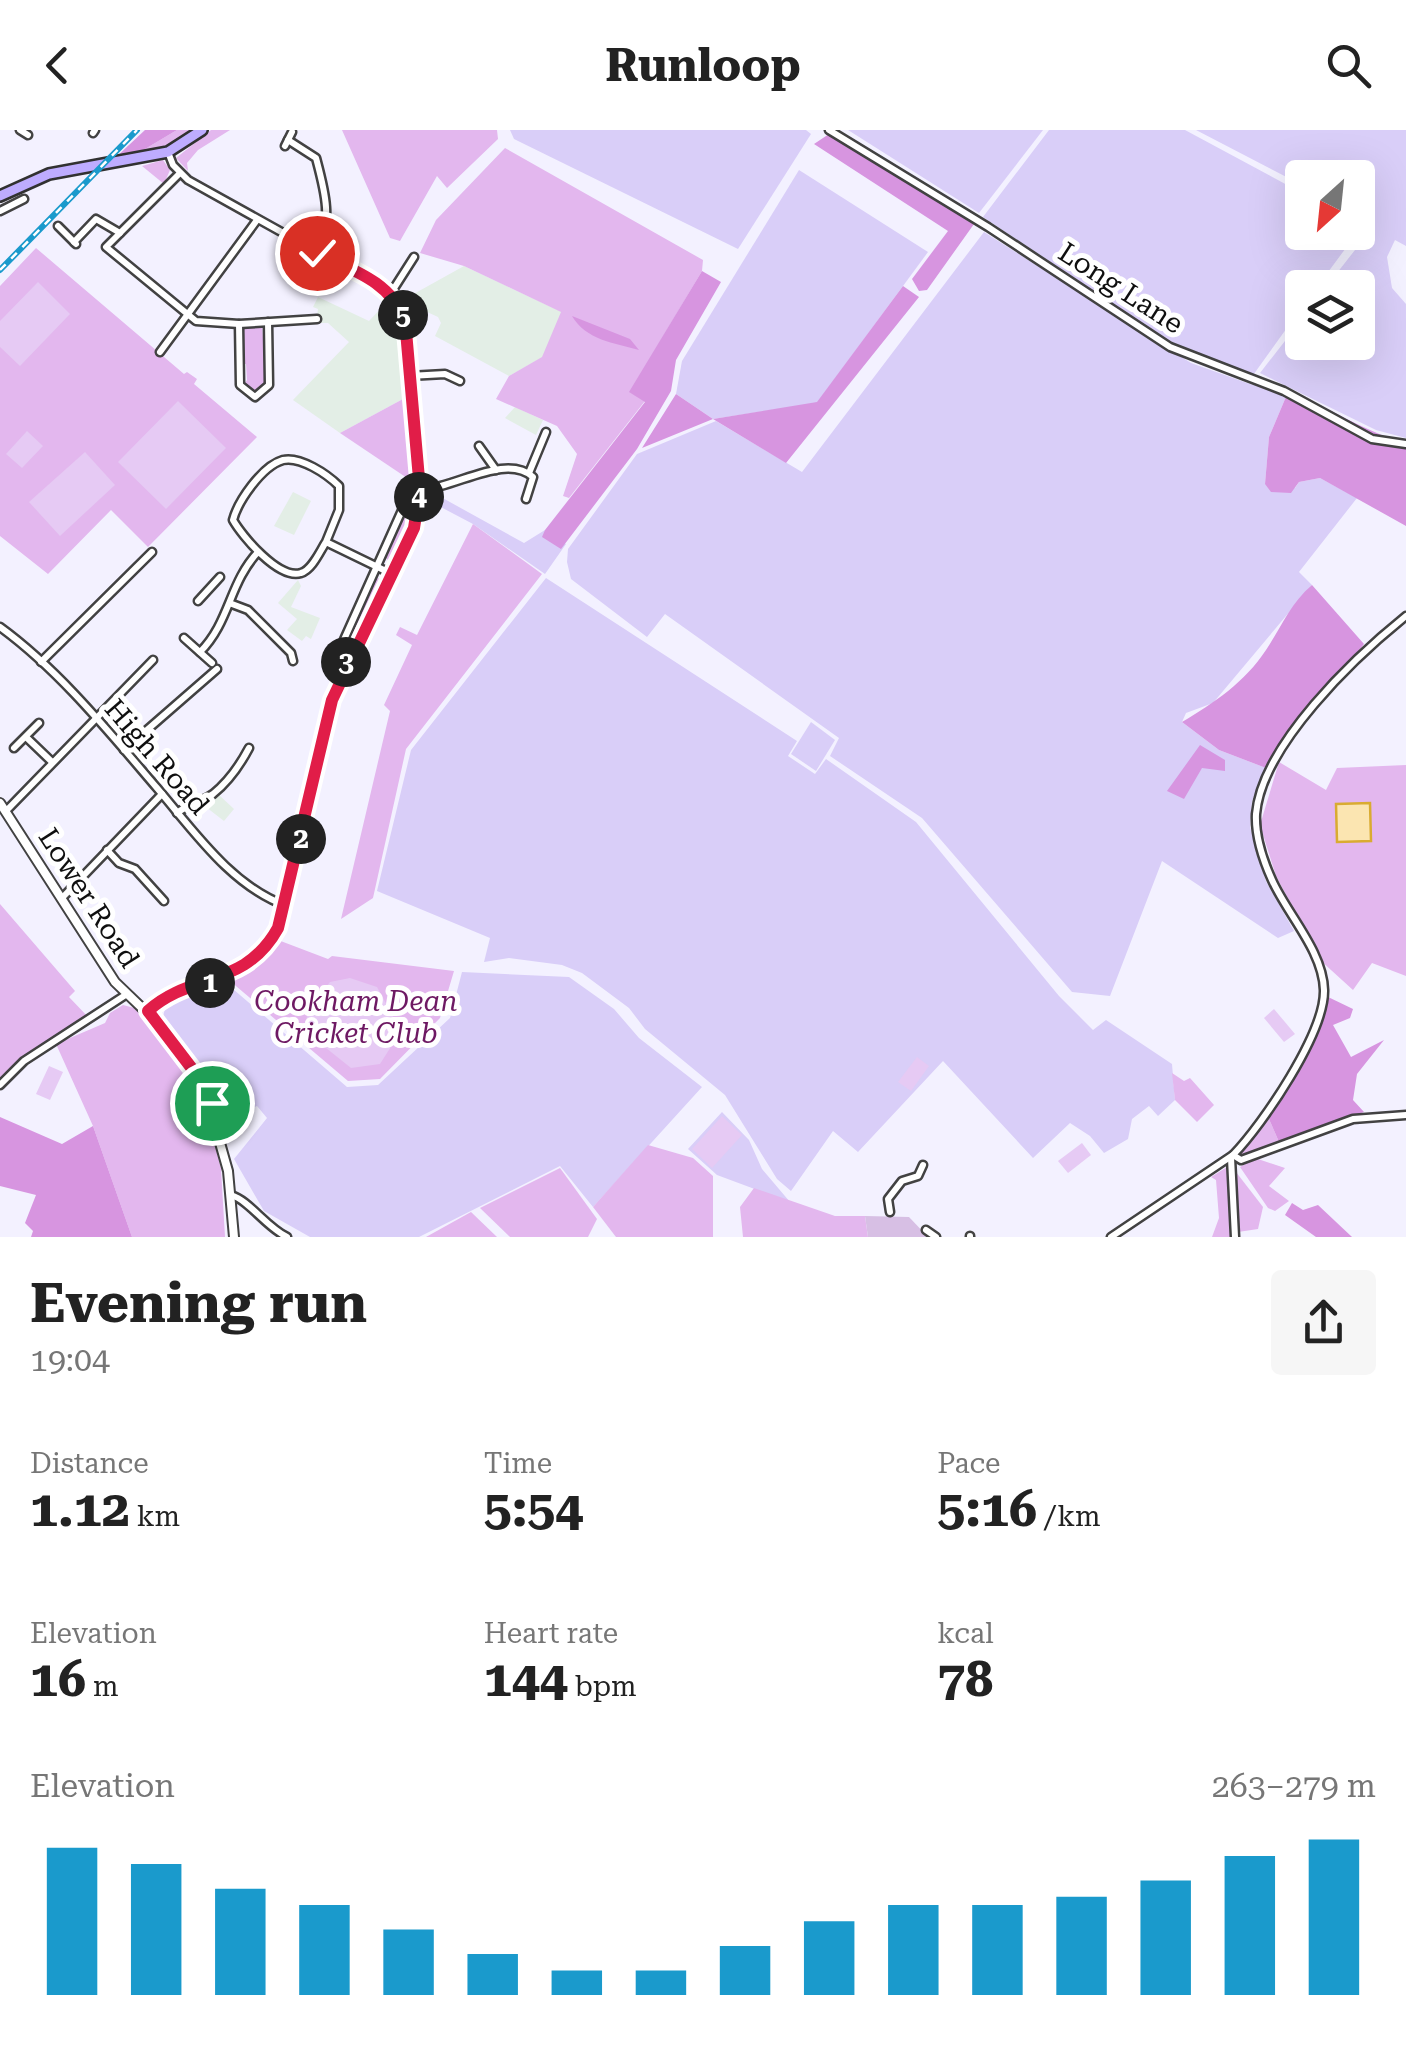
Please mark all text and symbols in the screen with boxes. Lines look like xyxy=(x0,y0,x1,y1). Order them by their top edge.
icon: back xyxy=(30,38,85,93)
icon: search xyxy=(1321,38,1376,93)
text: Runloop xyxy=(605,39,801,92)
north arrow xyxy=(1285,160,1375,250)
map controls xyxy=(1285,160,1375,360)
pin xyxy=(275,211,360,296)
icon: check xyxy=(290,226,345,281)
street label: Long Lane xyxy=(1052,236,1190,340)
button: layers xyxy=(1285,270,1375,360)
pin: 5 xyxy=(378,290,428,340)
text: 5 xyxy=(395,298,411,331)
pin: 4 xyxy=(394,472,444,522)
text: 4 xyxy=(411,480,427,513)
pin: 3 xyxy=(321,637,371,687)
text: 3 xyxy=(338,645,354,678)
street label: High Road xyxy=(98,693,216,821)
pin: 2 xyxy=(276,814,326,864)
street label: Lower Road xyxy=(32,822,146,974)
text: 2 xyxy=(293,822,309,855)
pin: 1 xyxy=(185,958,235,1008)
text: 1 xyxy=(202,966,218,999)
park label: Cookham Dean Cricket Club xyxy=(254,985,458,1050)
pin xyxy=(170,1061,255,1146)
icon: arrive xyxy=(185,1076,240,1131)
button: share xyxy=(1271,1270,1376,1375)
text: Evening run xyxy=(30,1271,367,1335)
text: 19:04 xyxy=(30,1341,110,1379)
text: Distance xyxy=(30,1447,149,1480)
text: Time xyxy=(484,1447,552,1480)
text: Pace xyxy=(937,1447,1001,1480)
text: 1.12 xyxy=(30,1480,130,1538)
text: 5:54 xyxy=(484,1480,583,1538)
text: 5:16 xyxy=(937,1480,1037,1538)
text: km xyxy=(130,1500,180,1533)
text: /km xyxy=(1037,1500,1101,1533)
text: Elevation xyxy=(30,1617,157,1650)
text: Heart rate xyxy=(484,1617,618,1650)
text: kcal xyxy=(937,1617,994,1650)
text: 16 xyxy=(30,1650,86,1708)
text: 144 xyxy=(484,1650,568,1708)
text: 78 xyxy=(937,1650,993,1708)
text: m xyxy=(86,1670,119,1703)
text: bpm xyxy=(568,1670,637,1703)
text: Elevation xyxy=(30,1767,175,1805)
text: 263–279 m xyxy=(1212,1767,1376,1805)

